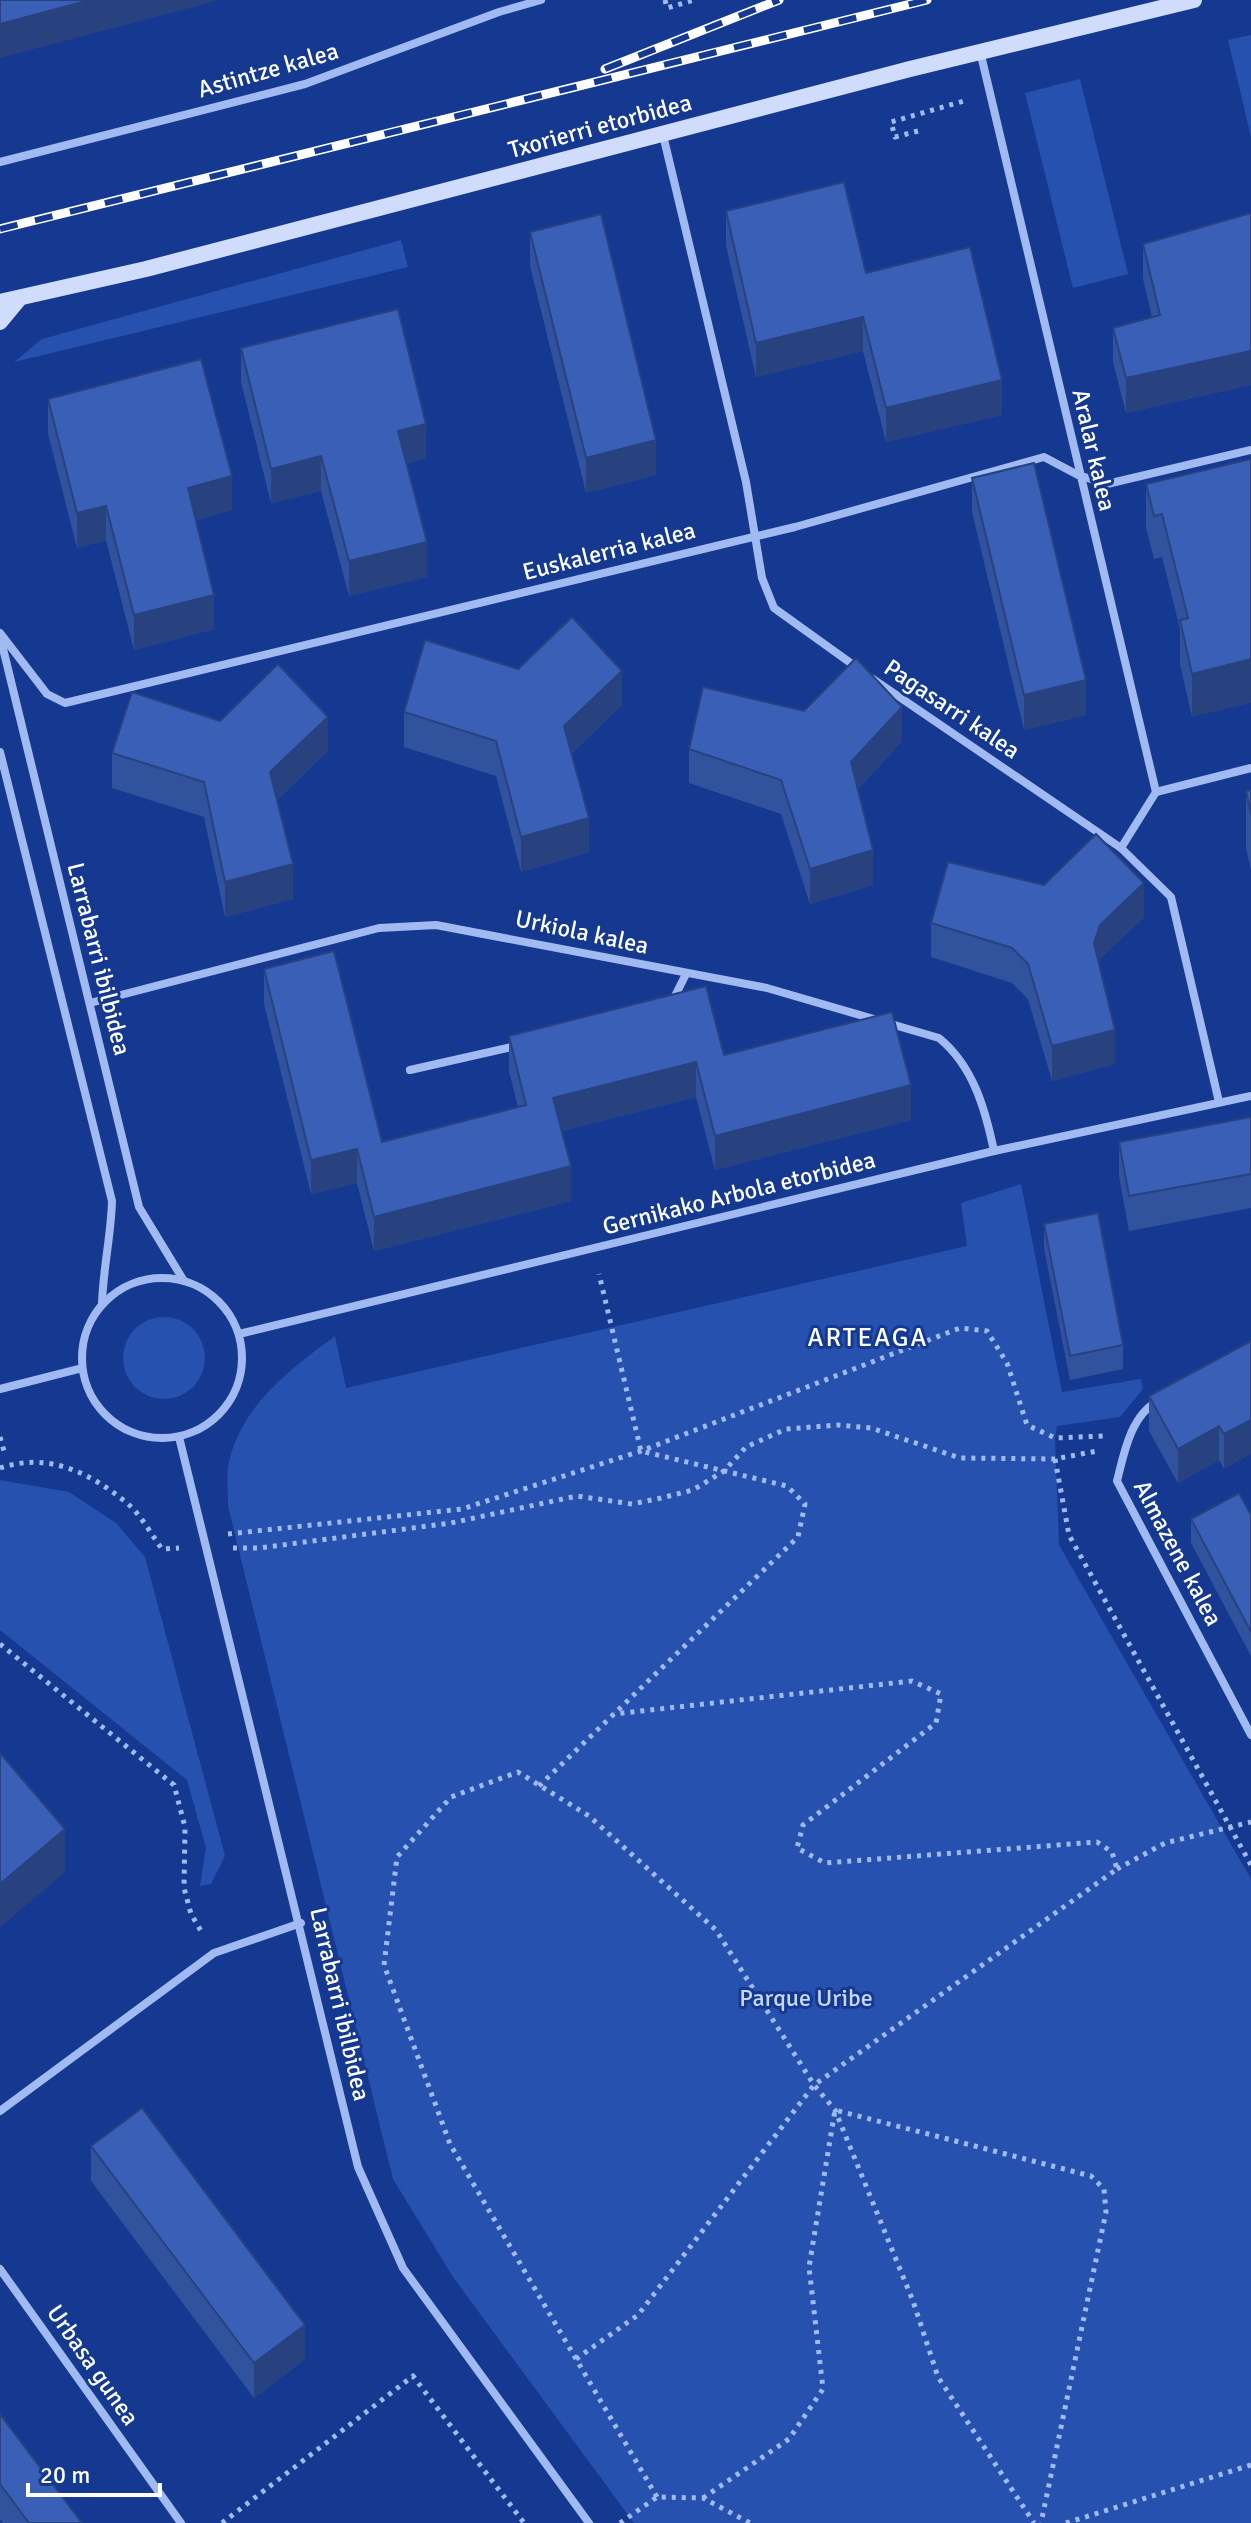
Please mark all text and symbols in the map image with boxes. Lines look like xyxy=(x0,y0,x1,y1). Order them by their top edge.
street label: Astintze kalea xyxy=(194,36,342,104)
street label: Txorierri etorbidea xyxy=(505,87,695,165)
street label: Aralar kalea xyxy=(1065,386,1123,514)
street label: Euskalerria kalea xyxy=(519,515,699,587)
street label: Pagasarri kalea xyxy=(878,652,1026,766)
street label: Larrabarri ibilbidea xyxy=(61,860,137,1058)
street label: Urkiola kalea xyxy=(513,903,651,961)
street label: Gernikako Arbola etorbidea xyxy=(599,1145,879,1241)
district label: ARTEAGA xyxy=(808,1322,928,1354)
street label: Almazene kalea xyxy=(1127,1475,1229,1631)
street label: Larrabarri ibilbidea xyxy=(303,1904,377,2104)
park label: Parque Uribe xyxy=(739,1983,873,2013)
street label: Urbasa gunea xyxy=(40,2299,146,2431)
scale bar xyxy=(28,2447,160,2497)
text: 20 m xyxy=(40,2460,90,2490)

